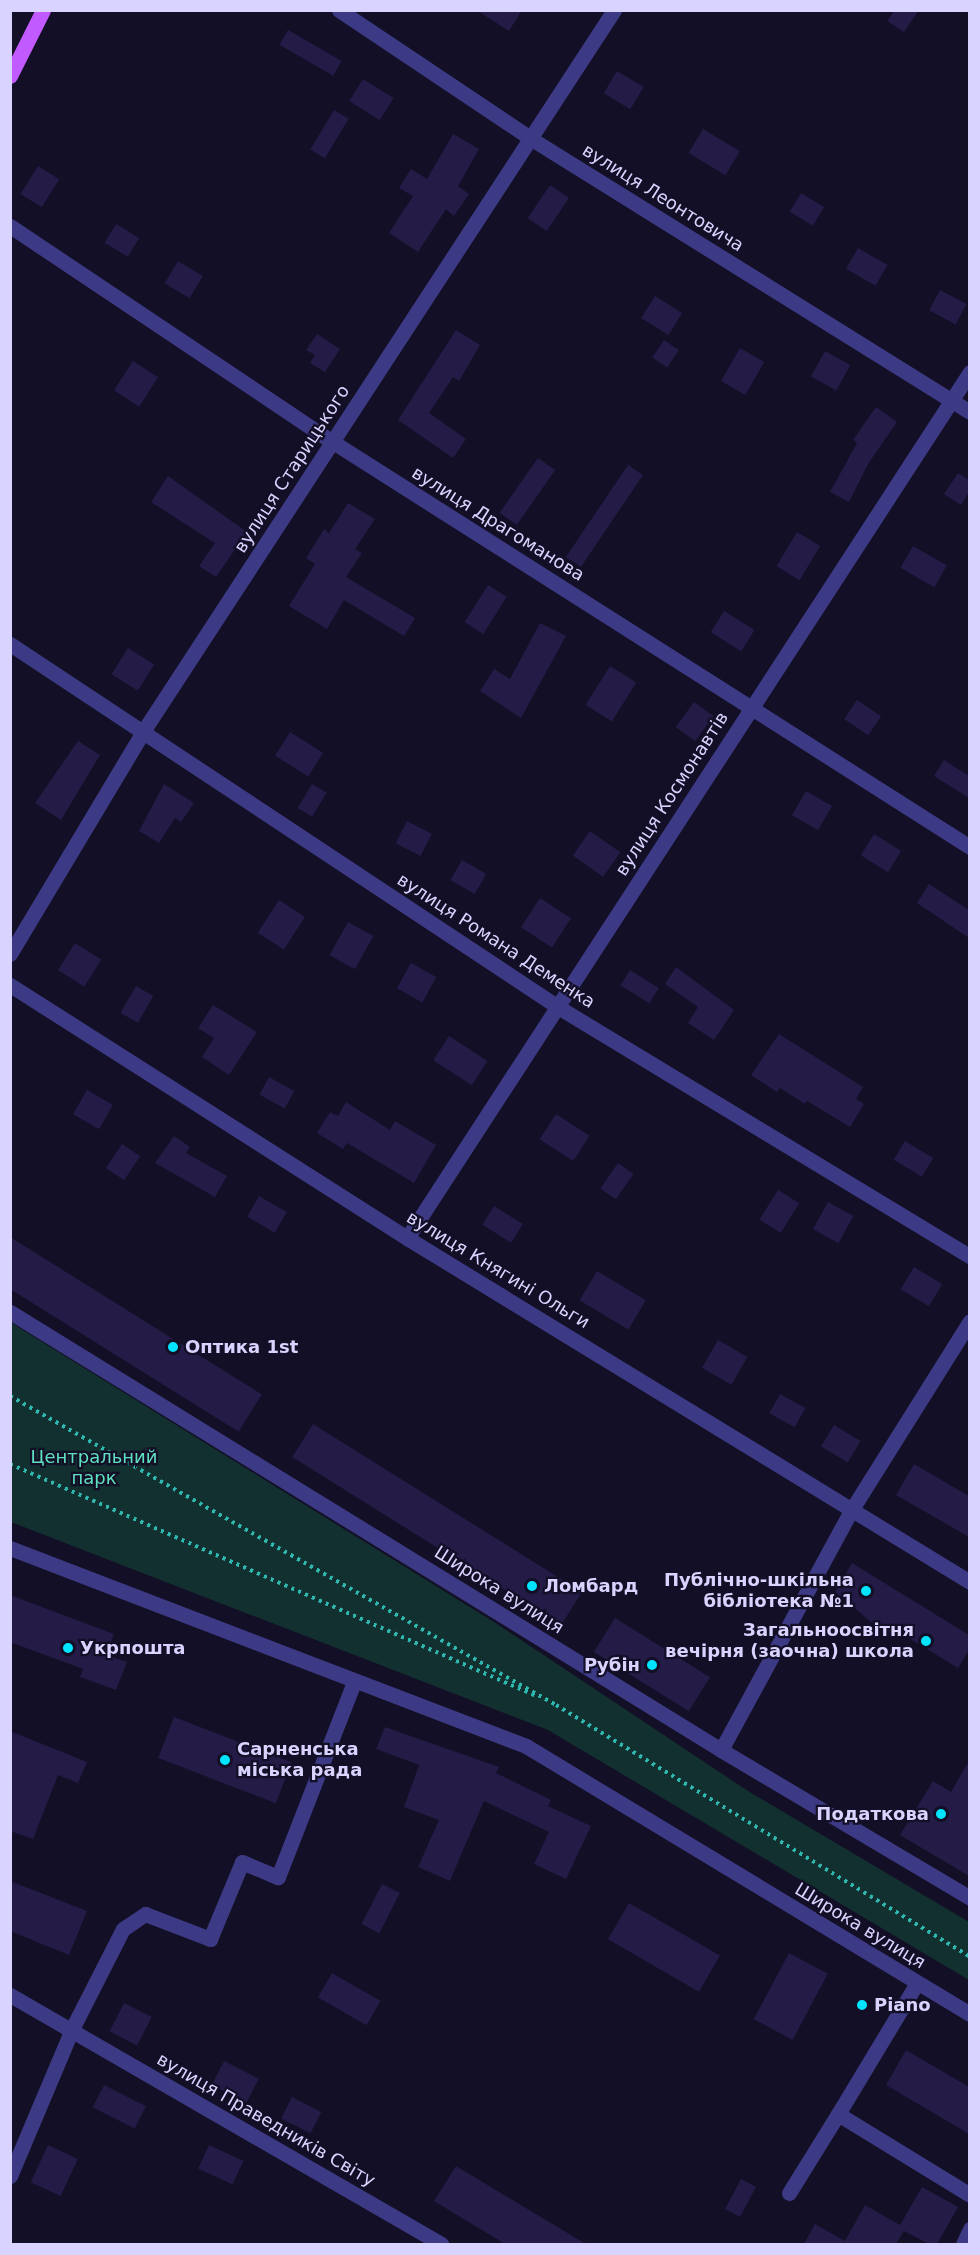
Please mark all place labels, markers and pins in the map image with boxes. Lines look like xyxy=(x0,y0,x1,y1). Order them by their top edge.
place label: Оптика 1st xyxy=(185,1336,298,1358)
marker: Оптика 1st xyxy=(166,1340,180,1354)
place label: Публічно-шкільна бібліотека №1 xyxy=(664,1570,854,1612)
place label: Ломбард xyxy=(544,1575,638,1597)
marker: Ломбард xyxy=(525,1579,539,1593)
marker: Публічно-шкільна бібліотека №1 xyxy=(859,1584,873,1598)
place label: Загальноосвітня вечірня (заочна) школа xyxy=(665,1620,914,1662)
marker: Загальноосвітня вечірня (заочна) школа xyxy=(919,1634,933,1648)
place label: Укрпошта xyxy=(80,1637,185,1659)
marker: Укрпошта xyxy=(61,1641,75,1655)
place label: Рубін xyxy=(584,1654,640,1676)
marker: Рубін xyxy=(645,1658,659,1672)
place label: Сарненська міська рада xyxy=(237,1739,362,1782)
marker: Сарненська міська рада xyxy=(218,1753,232,1767)
place label: Податкова xyxy=(816,1803,929,1825)
marker: Податкова xyxy=(934,1807,948,1821)
place label: Piano xyxy=(874,1994,931,2016)
marker: Piano xyxy=(855,1998,869,2012)

